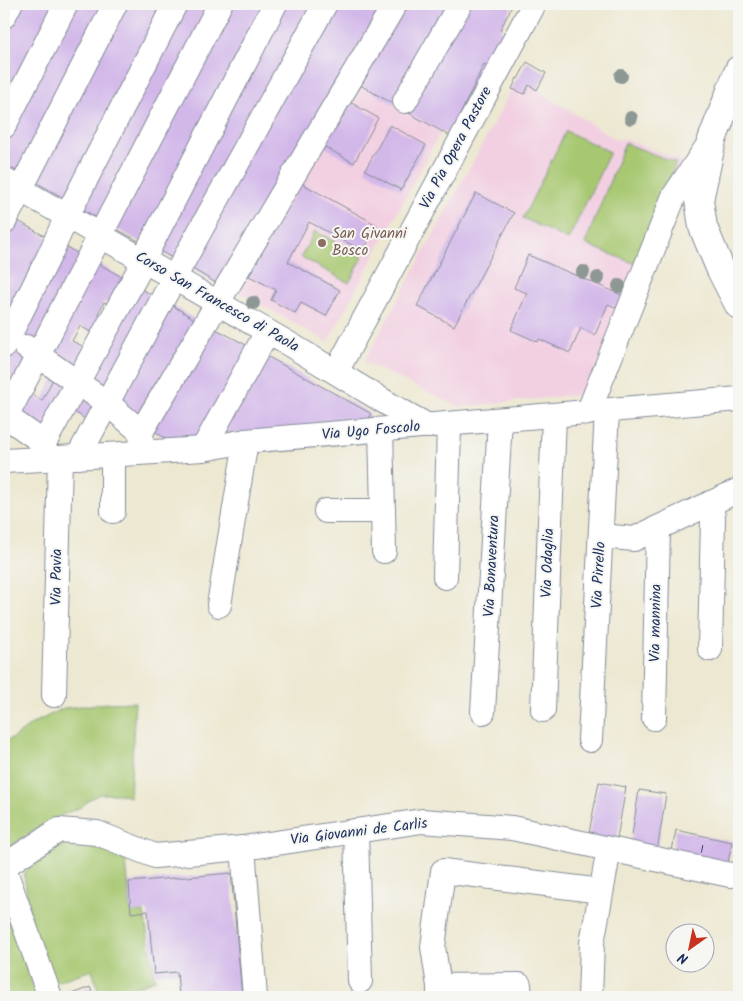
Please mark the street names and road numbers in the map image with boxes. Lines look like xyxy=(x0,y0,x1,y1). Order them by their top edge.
street label: Via Pia Opera Pastore xyxy=(413,82,499,214)
street label: Corso San Francesco di Paola xyxy=(131,245,303,359)
street label: Via Ugo Foscolo xyxy=(321,415,421,447)
street label: Via Bonaventura xyxy=(477,514,507,618)
street label: Via Odaglia xyxy=(535,528,561,598)
street label: Via Pirrello xyxy=(585,541,613,609)
street label: Via Pavia xyxy=(45,548,69,606)
street label: Via mannina xyxy=(643,584,669,662)
street label: Via Giovanni de Carlis xyxy=(289,812,430,852)

